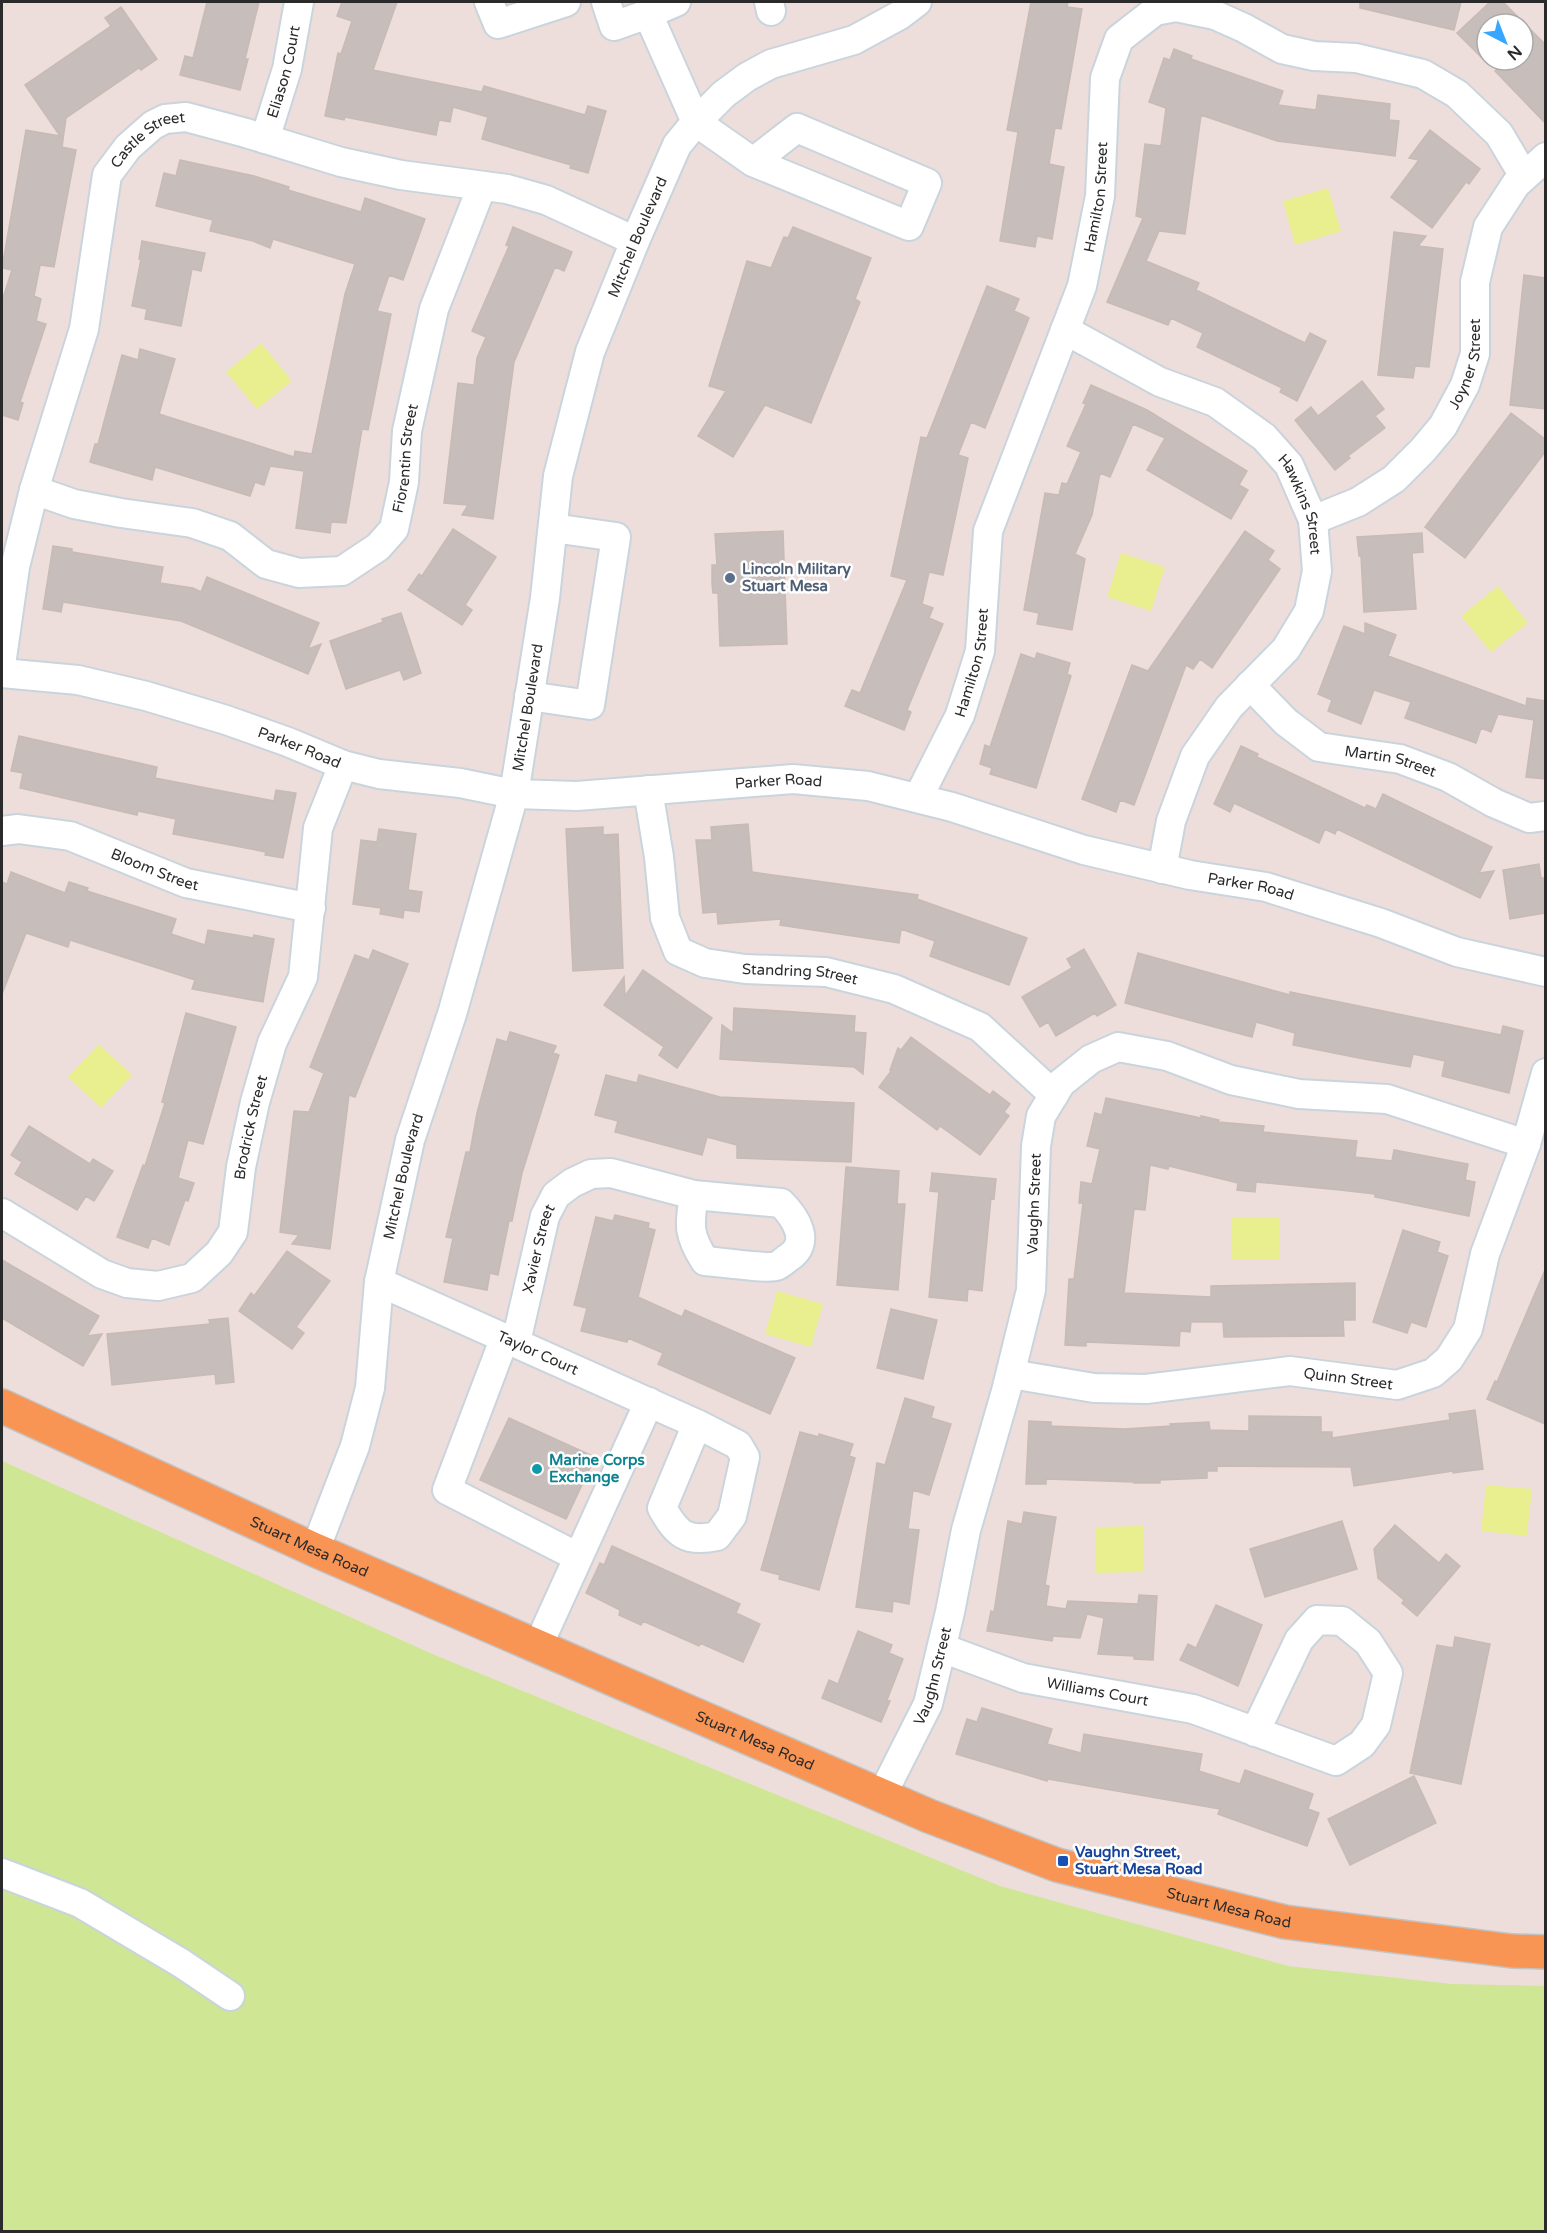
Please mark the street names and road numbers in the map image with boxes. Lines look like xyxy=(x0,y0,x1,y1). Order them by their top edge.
street label: Eliason Court xyxy=(263,24,304,120)
street label: Castle Street xyxy=(106,108,186,172)
street label: Hamilton Street xyxy=(1080,141,1111,254)
street label: Mitchel Boulevard xyxy=(604,174,671,300)
street label: Joyner Street xyxy=(1445,318,1484,412)
street label: Fiorentin Street xyxy=(389,402,422,515)
street label: Hawkins Street xyxy=(1274,450,1325,556)
street label: Hamilton Street xyxy=(951,607,992,720)
street label: Mitchel Boulevard xyxy=(509,642,547,773)
street label: Parker Road xyxy=(255,723,344,772)
street label: Martin Street xyxy=(1343,742,1439,781)
street label: Parker Road xyxy=(734,770,823,793)
street label: Bloom Street xyxy=(108,845,200,894)
street label: Parker Road xyxy=(1206,869,1296,904)
street label: Standring Street xyxy=(742,960,860,989)
street label: Brodrick Street xyxy=(231,1073,271,1181)
street label: Mitchel Boulevard xyxy=(380,1111,427,1241)
street label: Vaughn Street xyxy=(1023,1152,1045,1255)
street label: Xavier Street xyxy=(519,1201,559,1295)
street label: Taylor Court xyxy=(495,1327,581,1379)
street label: Quinn Street xyxy=(1302,1364,1394,1393)
street label: Stuart Mesa Road xyxy=(247,1512,371,1581)
street label: Vaughn Street xyxy=(910,1625,955,1728)
street label: Williams Court xyxy=(1045,1673,1150,1710)
street label: Stuart Mesa Road xyxy=(693,1707,817,1774)
street label: Stuart Mesa Road xyxy=(1165,1884,1292,1932)

